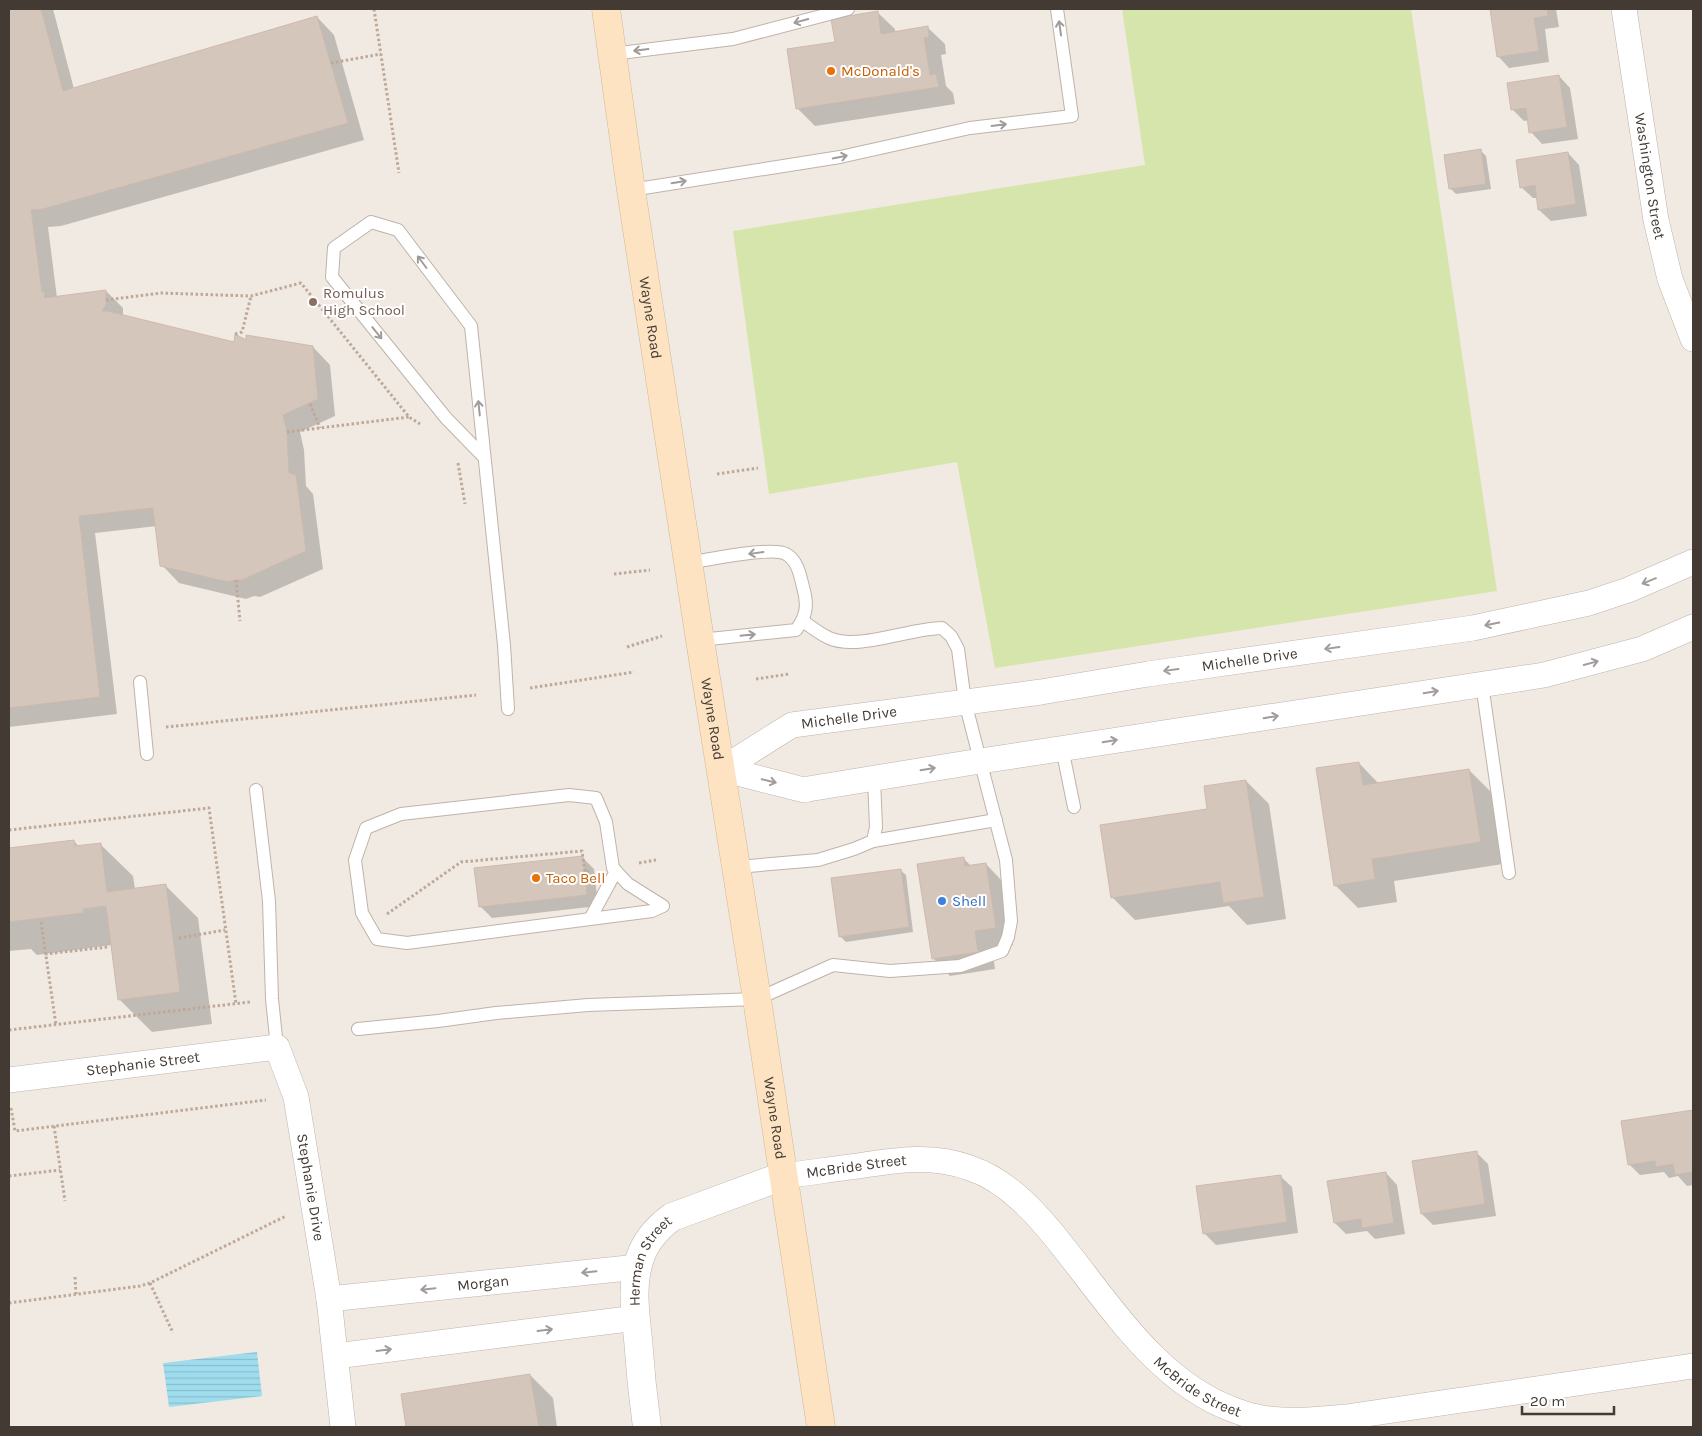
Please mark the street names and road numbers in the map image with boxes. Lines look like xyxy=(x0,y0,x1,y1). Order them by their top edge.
street label: Washington Street xyxy=(1631,112,1669,241)
street label: Wayne Road xyxy=(635,275,666,360)
street label: Michelle Drive xyxy=(1201,644,1299,675)
street label: Wayne Road xyxy=(697,677,728,761)
street label: Michelle Drive xyxy=(800,702,898,733)
street label: Stephanie Street xyxy=(85,1048,201,1079)
street label: Wayne Road xyxy=(760,1076,790,1161)
street label: Stephanie Drive xyxy=(293,1132,328,1242)
street label: McBride Street xyxy=(805,1151,907,1182)
street label: Herman Street xyxy=(625,1211,676,1307)
street label: Morgan xyxy=(456,1271,510,1295)
street label: McBride Street xyxy=(1150,1352,1244,1421)

